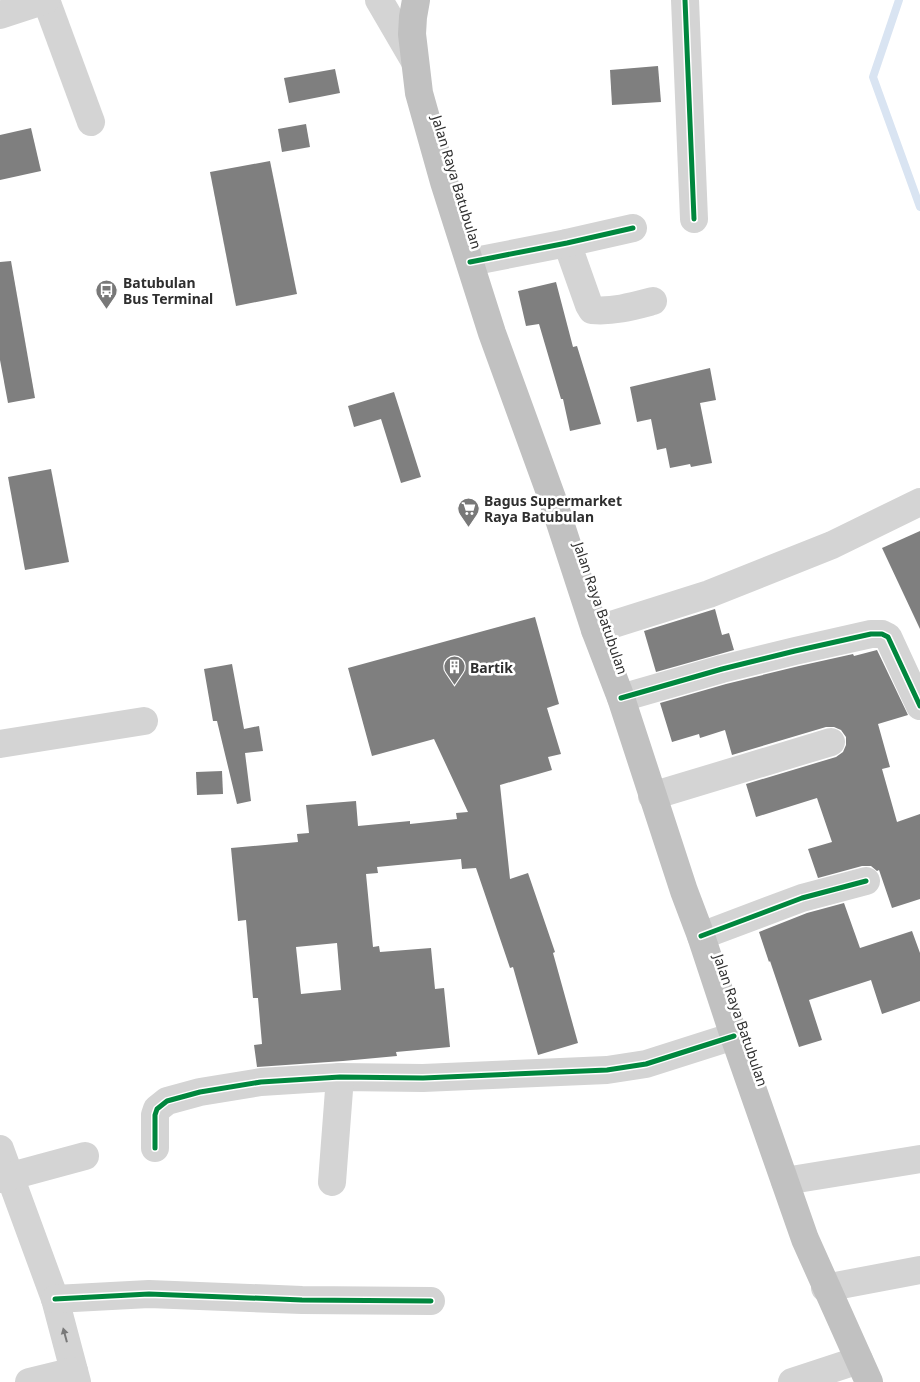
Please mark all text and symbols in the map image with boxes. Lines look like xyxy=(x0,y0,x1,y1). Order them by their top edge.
street label: Jalan Raya Batubulan xyxy=(427,111,486,251)
place label: Batubulan Bus Terminal xyxy=(123,273,213,308)
bus stop icon: Batubulan Bus Terminal xyxy=(95,278,119,309)
place label: Bagus Supermarket Raya Batubulan xyxy=(484,491,622,526)
supermarket icon: Bagus Supermarket Raya Batubulan xyxy=(456,496,480,527)
street label: Jalan Raya Batubulan xyxy=(569,537,633,677)
building icon: Bartik xyxy=(442,655,466,686)
place label: Bartik xyxy=(470,658,513,677)
street label: Jalan Raya Batubulan xyxy=(709,949,773,1089)
one-way arrow xyxy=(60,1327,68,1342)

